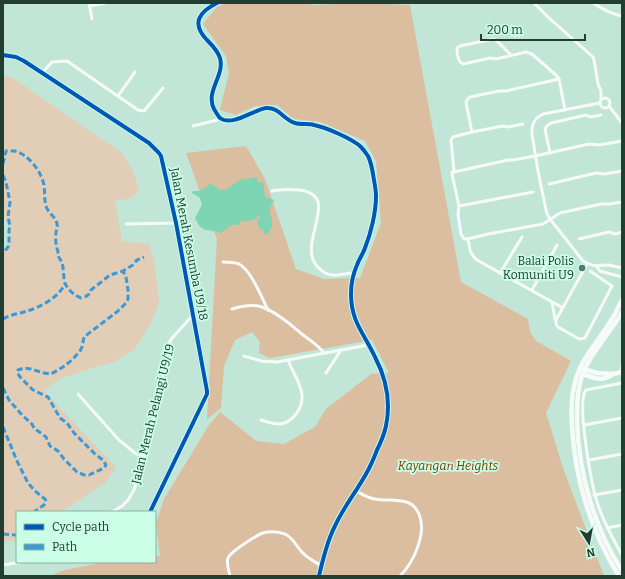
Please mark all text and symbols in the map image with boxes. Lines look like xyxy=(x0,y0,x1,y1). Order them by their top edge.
scale bar xyxy=(481,16,585,42)
text: 200 m xyxy=(487,23,523,37)
street label: Jalan Merah Kesumba U9/18 xyxy=(167,165,211,322)
place label: Balai Polis Komuniti U9 xyxy=(503,254,574,282)
marker: Balai Polis Komuniti U9 xyxy=(577,263,587,273)
street label: Jalan Merah Pelangi U9/19 xyxy=(129,343,177,486)
park label: Kayangan Heights xyxy=(398,459,499,473)
legend xyxy=(16,511,156,563)
text: Cycle path xyxy=(52,520,110,534)
north arrow xyxy=(569,523,609,563)
text: Path xyxy=(52,540,78,554)
text: N xyxy=(585,545,596,560)

